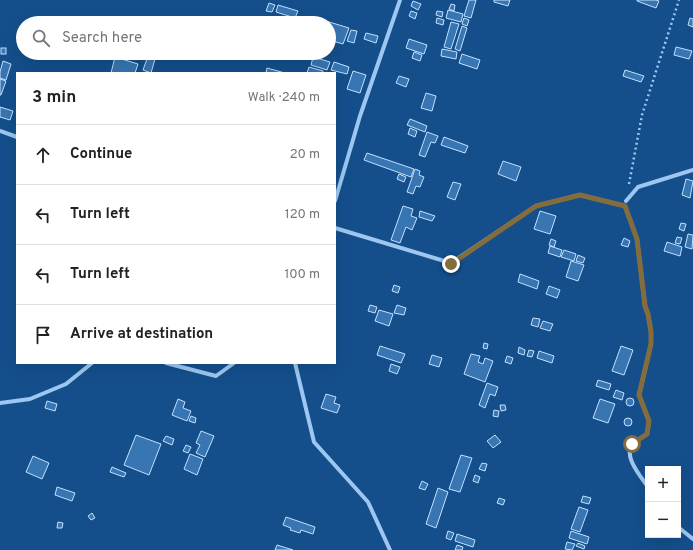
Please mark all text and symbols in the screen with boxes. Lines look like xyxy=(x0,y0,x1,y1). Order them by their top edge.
search box xyxy=(16,16,336,60)
icon: search xyxy=(30,27,52,49)
text: Search here xyxy=(62,29,142,48)
text: 3 min xyxy=(32,87,76,109)
text: Walk · 240 m xyxy=(248,90,320,106)
icon: ahead xyxy=(32,144,54,166)
text: Continue xyxy=(70,145,132,164)
text: 20 m xyxy=(290,147,320,163)
icon: left xyxy=(32,204,54,226)
text: Turn left xyxy=(70,205,130,224)
text: 120 m xyxy=(285,207,320,223)
route end xyxy=(442,255,460,273)
icon: left xyxy=(32,264,54,286)
text: Turn left xyxy=(70,265,130,284)
text: 100 m xyxy=(284,267,320,283)
icon: arrive xyxy=(32,324,54,346)
text: Arrive at destination xyxy=(70,325,213,344)
route start xyxy=(623,435,641,453)
map controls xyxy=(645,466,681,538)
button: + xyxy=(645,466,681,502)
button: − xyxy=(645,502,681,538)

